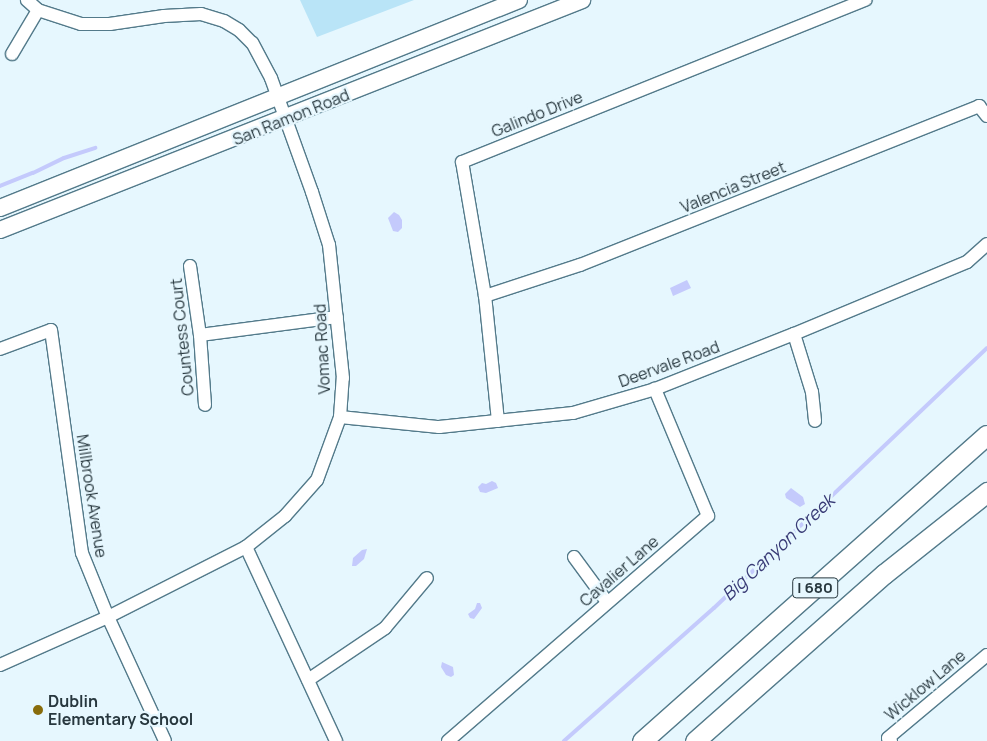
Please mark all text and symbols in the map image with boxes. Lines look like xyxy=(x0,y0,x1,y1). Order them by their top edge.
street label: San Ramon Road xyxy=(230,85,352,149)
street label: Galindo Drive xyxy=(489,87,585,141)
street label: Valencia Street xyxy=(678,157,788,217)
street label: Countess Court xyxy=(166,277,198,397)
street label: Vomac Road xyxy=(310,303,334,395)
street label: Deervale Road xyxy=(616,337,722,391)
street label: Millbrook Avenue xyxy=(73,433,111,559)
water label: Big Canyon Creek xyxy=(717,489,839,605)
street label: Cavalier Lane xyxy=(576,532,662,610)
road number: I 680 xyxy=(791,576,839,600)
street label: Wicklow Lane xyxy=(881,646,969,724)
place label: Dublin Elementary School xyxy=(48,691,193,729)
marker: Dublin Elementary School xyxy=(32,704,44,716)

